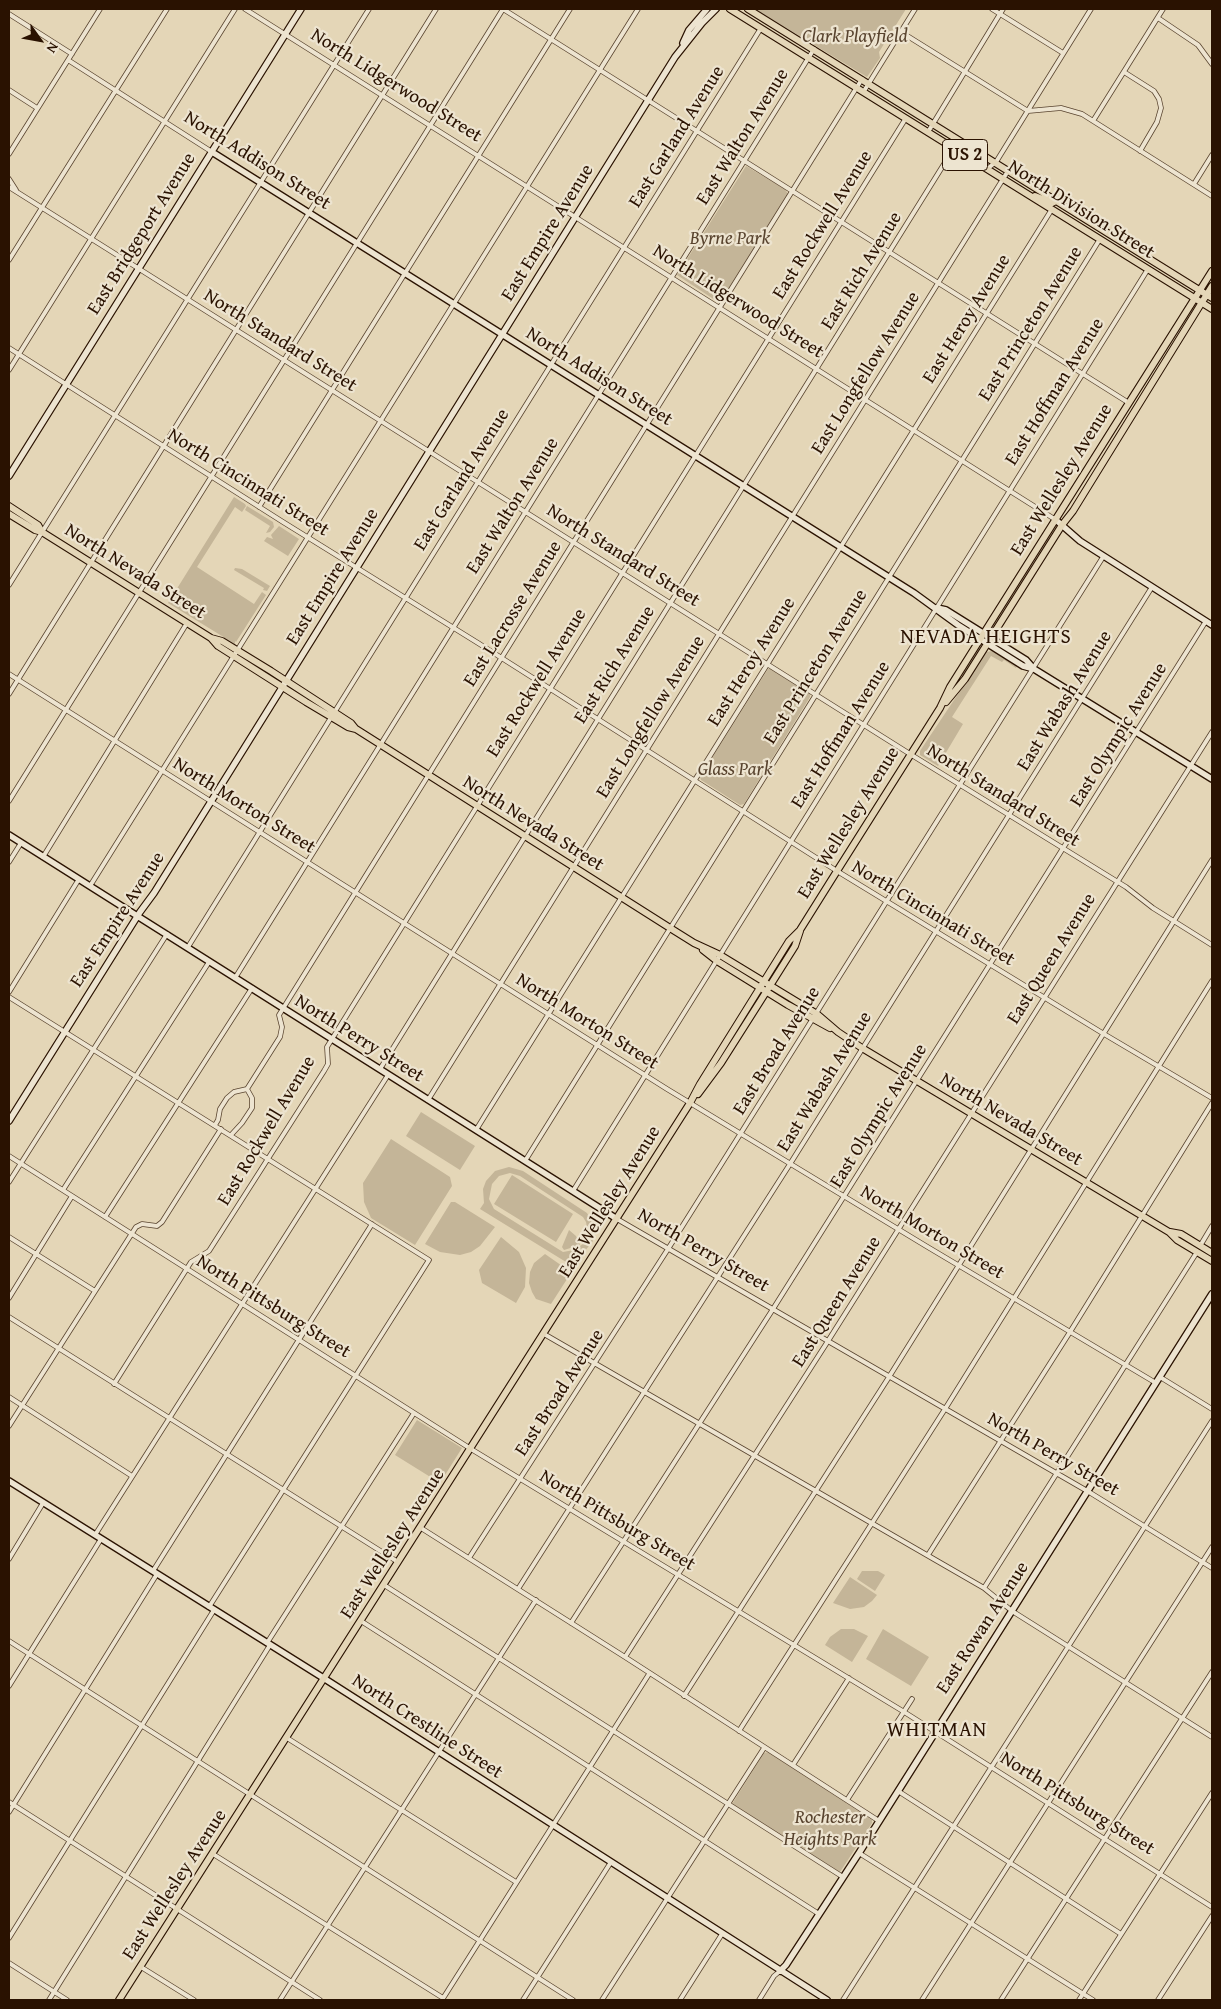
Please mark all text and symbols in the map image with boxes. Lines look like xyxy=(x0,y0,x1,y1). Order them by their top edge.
north arrow xyxy=(15,15,65,65)
street label: North Lidgerwood Street xyxy=(306,24,486,148)
park label: Clark Playfield xyxy=(802,26,908,48)
text: N xyxy=(42,39,64,57)
street label: East Garland Avenue xyxy=(624,62,730,212)
street label: East Walton Avenue xyxy=(692,65,794,209)
street label: North Addison Street xyxy=(179,107,335,215)
road number: US 2 xyxy=(942,140,988,170)
street label: East Rockwell Avenue xyxy=(768,147,878,303)
street label: East Bridgeport Avenue xyxy=(83,149,201,319)
street label: North Division Street xyxy=(1003,156,1159,264)
street label: East Empire Avenue xyxy=(497,160,599,306)
street label: East Rich Avenue xyxy=(817,208,907,334)
park label: Byrne Park xyxy=(690,228,770,250)
street label: North Lidgerwood Street xyxy=(648,240,828,364)
street label: East Princeton Avenue xyxy=(974,242,1088,406)
street label: East Heroy Avenue xyxy=(918,250,1016,388)
street label: North Standard Street xyxy=(199,285,361,397)
street label: East Longfellow Avenue xyxy=(807,288,925,458)
street label: East Hoffman Avenue xyxy=(1000,314,1110,470)
street label: North Addison Street xyxy=(521,323,677,431)
street label: East Wellesley Avenue xyxy=(1006,400,1118,560)
street label: East Garland Avenue xyxy=(409,405,515,555)
street label: North Cincinnati Street xyxy=(163,424,333,542)
street label: East Walton Avenue xyxy=(462,434,564,578)
street label: North Standard Street xyxy=(542,500,704,612)
street label: East Empire Avenue xyxy=(282,504,384,650)
street label: North Nevada Street xyxy=(60,519,210,625)
street label: East Lacrosse Avenue xyxy=(459,537,567,691)
street label: East Princeton Avenue xyxy=(759,585,873,749)
street label: East Heroy Avenue xyxy=(703,593,801,731)
street label: East Rich Avenue xyxy=(570,602,660,728)
street label: East Rockwell Avenue xyxy=(482,605,592,761)
district label: NEVADA HEIGHTS xyxy=(898,625,1074,651)
street label: East Wabash Avenue xyxy=(1013,627,1117,775)
street label: East Longfellow Avenue xyxy=(592,632,710,802)
street label: East Hoffman Avenue xyxy=(786,657,896,813)
street label: East Olympic Avenue xyxy=(1065,659,1173,811)
street label: North Standard Street xyxy=(922,740,1084,852)
street label: East Wellesley Avenue xyxy=(793,743,905,903)
street label: North Morton Street xyxy=(168,753,320,859)
park label: Glass Park xyxy=(698,759,772,781)
street label: North Nevada Street xyxy=(458,771,608,877)
street label: East Empire Avenue xyxy=(66,848,170,992)
street label: North Cincinnati Street xyxy=(847,856,1019,972)
street label: East Queen Avenue xyxy=(1003,889,1101,1029)
street label: North Morton Street xyxy=(511,969,663,1075)
street label: East Broad Avenue xyxy=(728,983,826,1119)
street label: North Perry Street xyxy=(290,990,428,1088)
street label: East Wabash Avenue xyxy=(773,1008,877,1156)
street label: East Olympic Avenue xyxy=(825,1040,933,1192)
street label: East Rockwell Avenue xyxy=(213,1052,321,1210)
street label: North Nevada Street xyxy=(936,1068,1086,1172)
street label: East Wellesley Avenue xyxy=(554,1122,666,1282)
street label: North Morton Street xyxy=(856,1181,1008,1285)
street label: North Perry Street xyxy=(633,1204,773,1298)
street label: East Queen Avenue xyxy=(788,1232,886,1372)
street label: North Pittsburg Street xyxy=(192,1250,354,1364)
street label: East Broad Avenue xyxy=(510,1325,610,1461)
street label: North Perry Street xyxy=(983,1408,1123,1502)
street label: East Wellesley Avenue xyxy=(336,1465,450,1623)
street label: North Pittsburg Street xyxy=(535,1465,699,1577)
street label: East Rowan Avenue xyxy=(932,1558,1034,1698)
street label: North Crestline Street xyxy=(347,1670,507,1784)
district label: WHITMAN xyxy=(886,1718,988,1744)
street label: North Pittsburg Street xyxy=(996,1747,1158,1861)
street label: East Wellesley Avenue xyxy=(118,1806,232,1964)
park label: Rochester Heights Park xyxy=(784,1807,876,1851)

